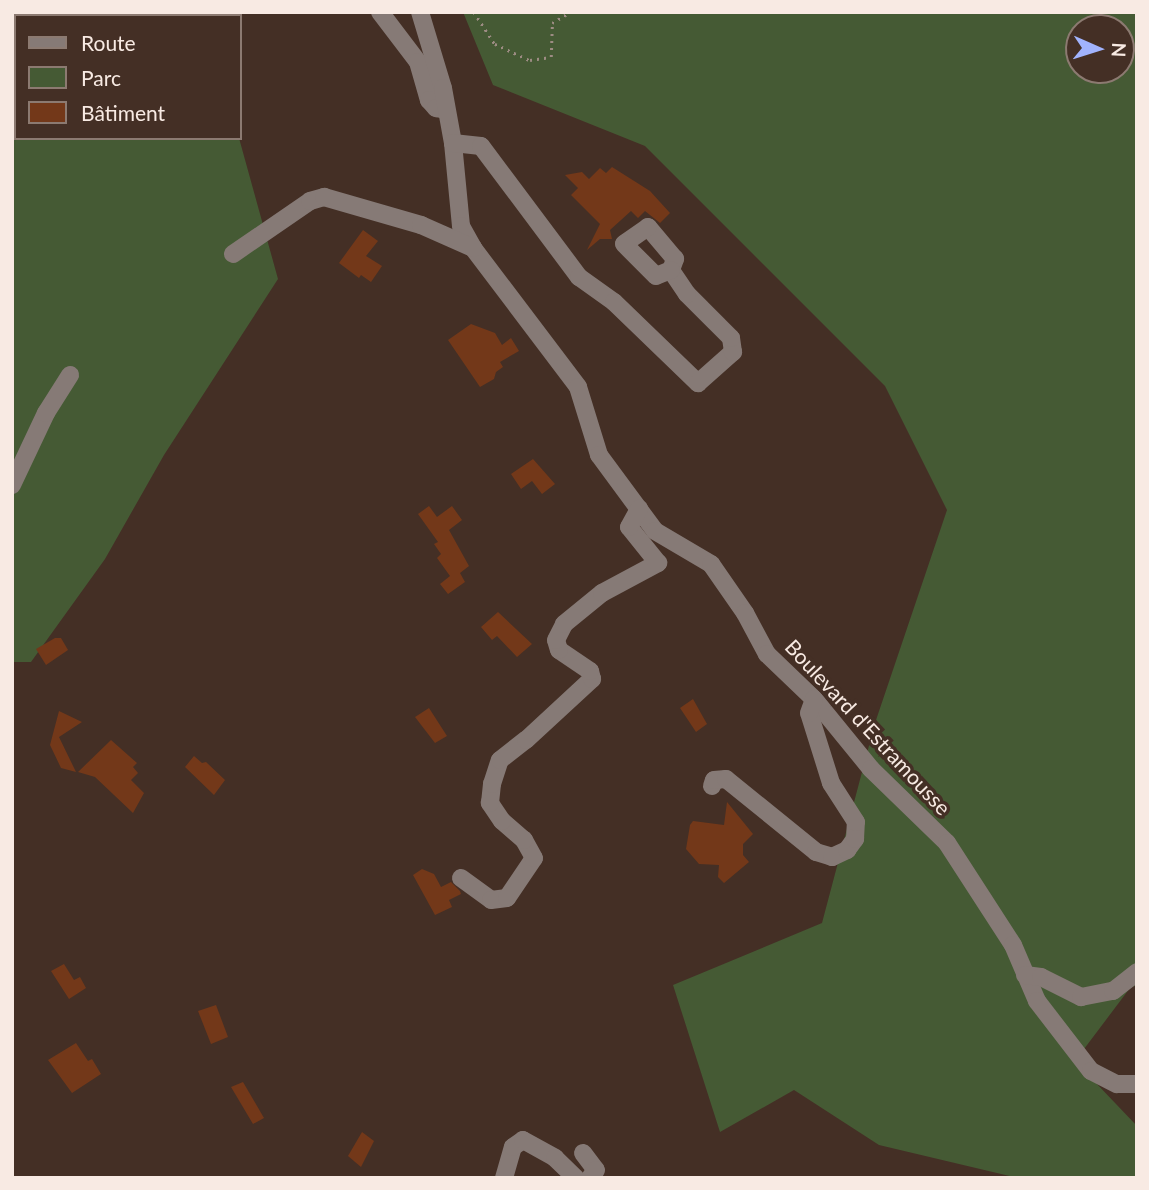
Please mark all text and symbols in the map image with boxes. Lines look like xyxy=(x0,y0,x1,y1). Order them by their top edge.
legend xyxy=(14,14,242,140)
north arrow xyxy=(1065,14,1135,84)
text: Route xyxy=(81,30,136,55)
text: N xyxy=(1108,42,1131,58)
text: Parc xyxy=(81,65,121,90)
text: Bâtiment xyxy=(81,100,165,125)
street label: Boulevard d'Estramousse xyxy=(780,634,956,820)

